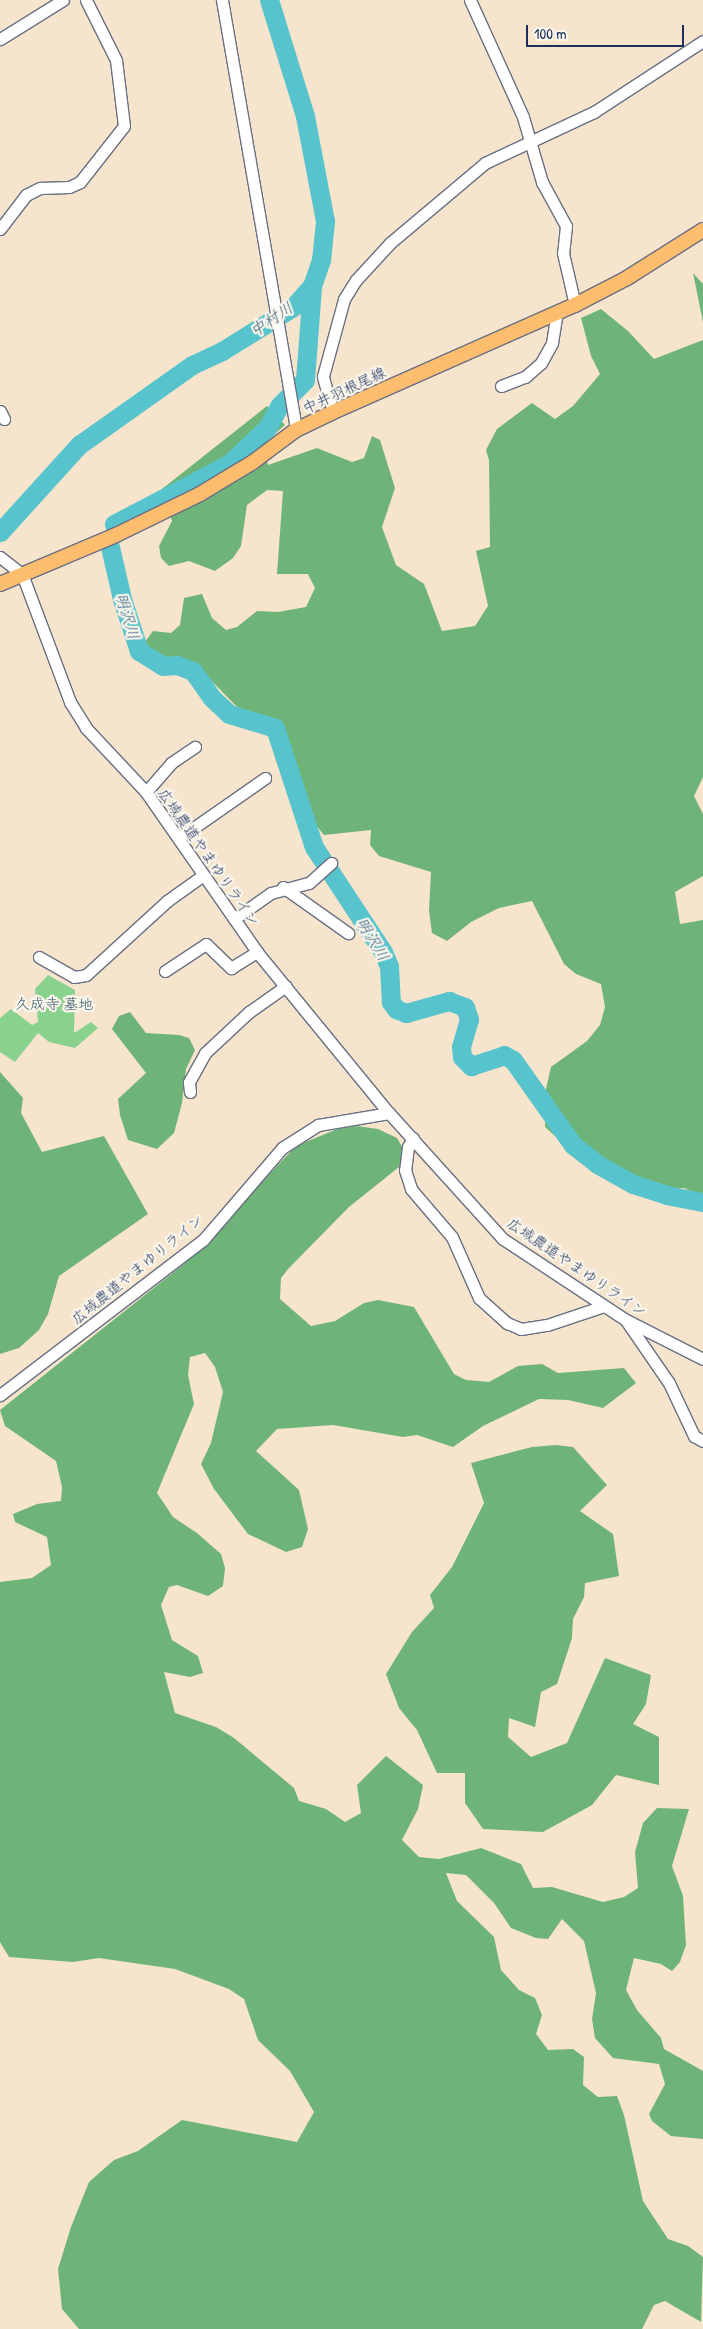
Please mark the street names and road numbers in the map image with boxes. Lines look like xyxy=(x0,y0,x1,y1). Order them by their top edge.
street label: 中井羽根尾線 xyxy=(299,363,389,417)
street label: 広域農道やまゆりライン xyxy=(154,784,264,930)
street label: 広域農道やまゆりライン xyxy=(67,1210,207,1328)
street label: 広域農道やまゆりライン xyxy=(504,1213,650,1321)

